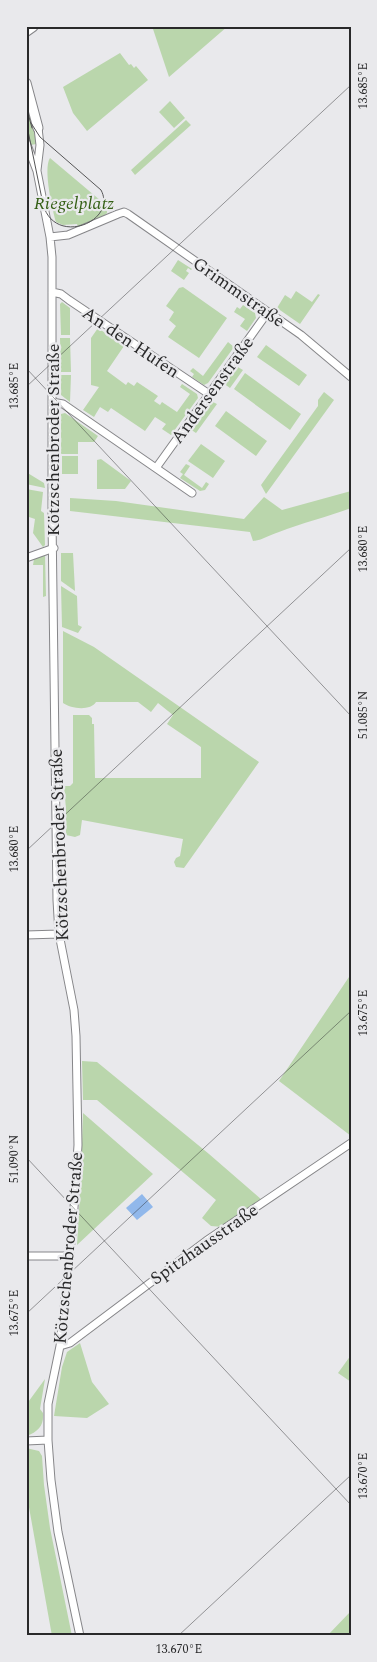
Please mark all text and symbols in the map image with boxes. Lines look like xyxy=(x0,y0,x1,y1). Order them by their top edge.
text: 13.685°E xyxy=(354,63,373,109)
park label: Riegelplatz xyxy=(34,190,114,217)
street label: Grimmstraße xyxy=(187,251,290,334)
street label: An den Hufen xyxy=(77,300,185,385)
street label: Andersenstraße xyxy=(164,331,261,449)
street label: Kötzschenbroder Straße xyxy=(40,344,67,536)
text: 13.685°E xyxy=(5,363,24,409)
text: 13.680°E xyxy=(354,526,373,572)
text: 51.085°N xyxy=(354,691,373,739)
street label: Kötzschenbroder Straße xyxy=(43,748,76,942)
text: 13.680°E xyxy=(5,826,24,872)
text: 13.675°E xyxy=(354,990,373,1036)
text: 51.090°N xyxy=(5,1135,24,1183)
street label: Kötzschenbroder Straße xyxy=(47,1151,90,1345)
street label: Spitzhausstraße xyxy=(145,1197,264,1292)
text: 13.675°E xyxy=(5,1290,24,1336)
text: 13.670°E xyxy=(354,1453,373,1499)
text: 13.670°E xyxy=(156,1640,202,1659)

